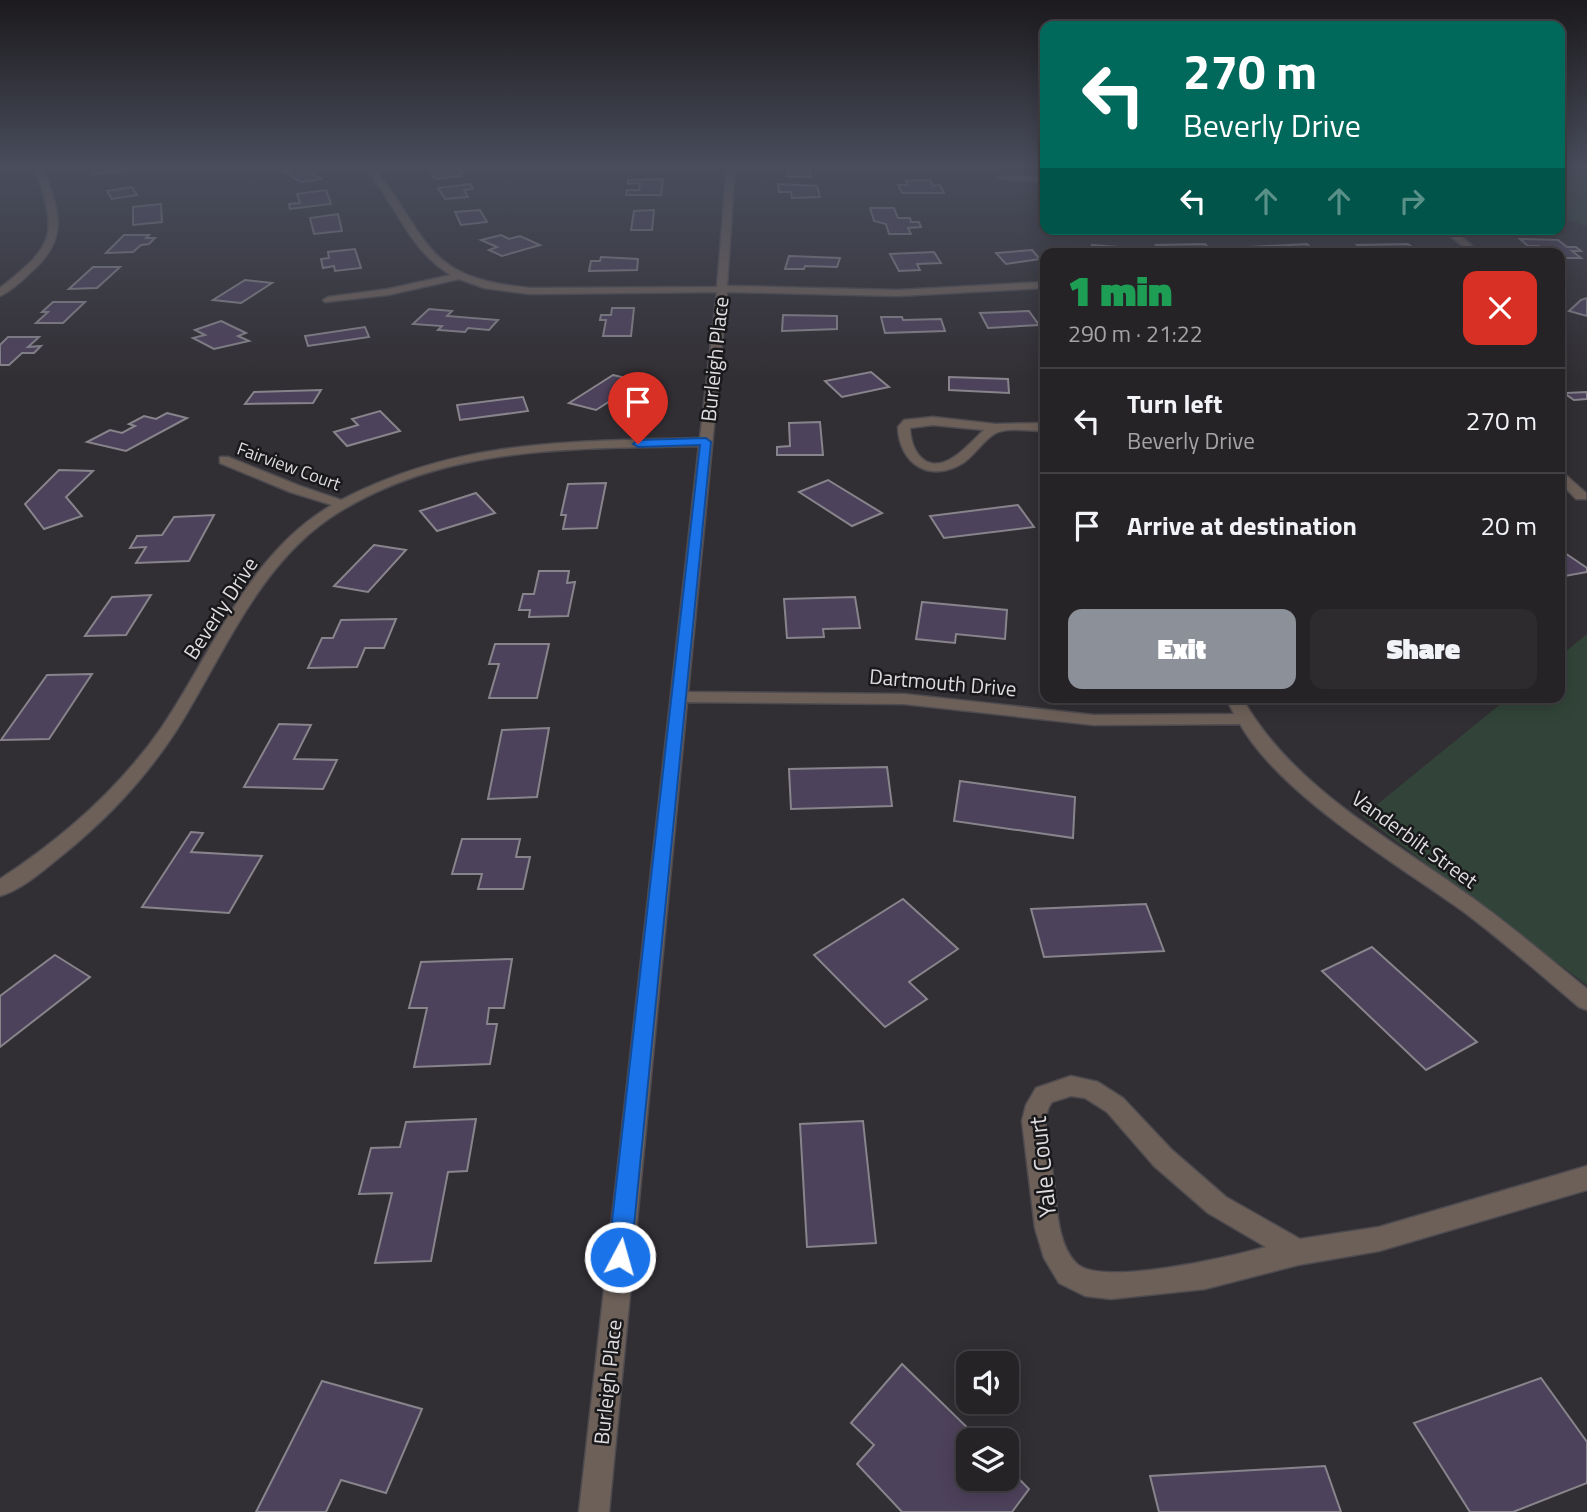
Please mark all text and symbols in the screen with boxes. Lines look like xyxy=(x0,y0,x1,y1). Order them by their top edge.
text: 270 m xyxy=(1183,33,1317,108)
icon: left xyxy=(1068,49,1159,140)
text: Beverly Drive xyxy=(1183,101,1361,149)
icon: left xyxy=(1174,182,1212,220)
icon: ahead xyxy=(1247,182,1285,220)
icon: ahead xyxy=(1320,182,1358,220)
icon: right xyxy=(1393,182,1431,220)
text: 1 min xyxy=(1068,258,1172,322)
button: close xyxy=(1463,271,1537,345)
street label: Burleigh Place xyxy=(692,295,736,423)
text: 290 m · 21:22 xyxy=(1068,316,1203,351)
pin xyxy=(608,372,668,444)
icon: arrive xyxy=(619,383,657,421)
text: Turn left xyxy=(1127,384,1222,423)
text: 270 m xyxy=(1466,401,1537,440)
icon: left xyxy=(1068,402,1106,440)
text: Beverly Drive xyxy=(1127,423,1255,458)
street label: Fairview Court xyxy=(233,435,345,497)
text: Arrive at destination xyxy=(1127,506,1357,545)
text: 20 m xyxy=(1480,506,1537,545)
icon: arrive xyxy=(1068,507,1106,545)
street label: Beverly Drive xyxy=(175,550,265,666)
button: Exit xyxy=(1068,609,1296,689)
button: Share xyxy=(1310,609,1537,689)
street label: Dartmouth Drive xyxy=(868,660,1018,704)
street label: Vanderbilt Street xyxy=(1345,782,1485,896)
street label: Yale Court xyxy=(1019,1114,1065,1219)
position arrow xyxy=(583,1220,657,1294)
street label: Burleigh Place xyxy=(585,1318,629,1446)
map controls xyxy=(956,1351,1019,1491)
button: sound xyxy=(956,1351,1019,1414)
button: layers xyxy=(956,1428,1019,1491)

